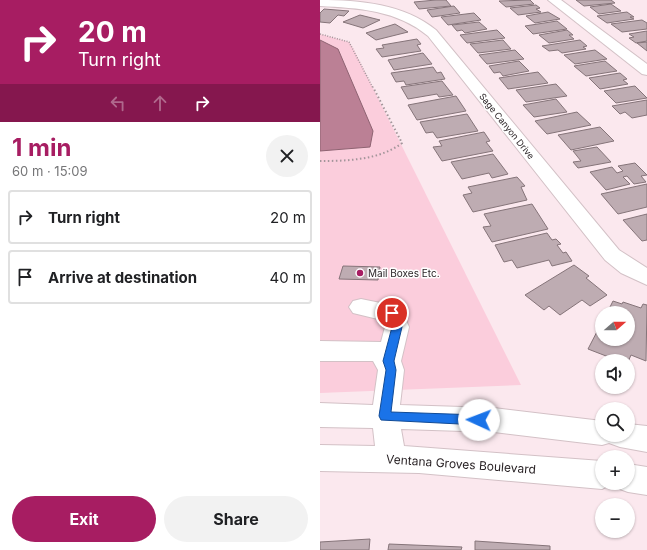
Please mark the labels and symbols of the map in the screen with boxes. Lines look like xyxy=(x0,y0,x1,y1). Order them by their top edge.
street label: Sage Canyon Drive xyxy=(477,91,537,161)
place label: Mail Boxes Etc. xyxy=(368,267,440,279)
marker: Mail Boxes Etc. xyxy=(355,268,365,278)
pin xyxy=(375,296,409,330)
north arrow xyxy=(595,306,635,346)
position arrow xyxy=(458,399,500,441)
street label: Ventana Groves Boulevard xyxy=(386,451,536,477)

